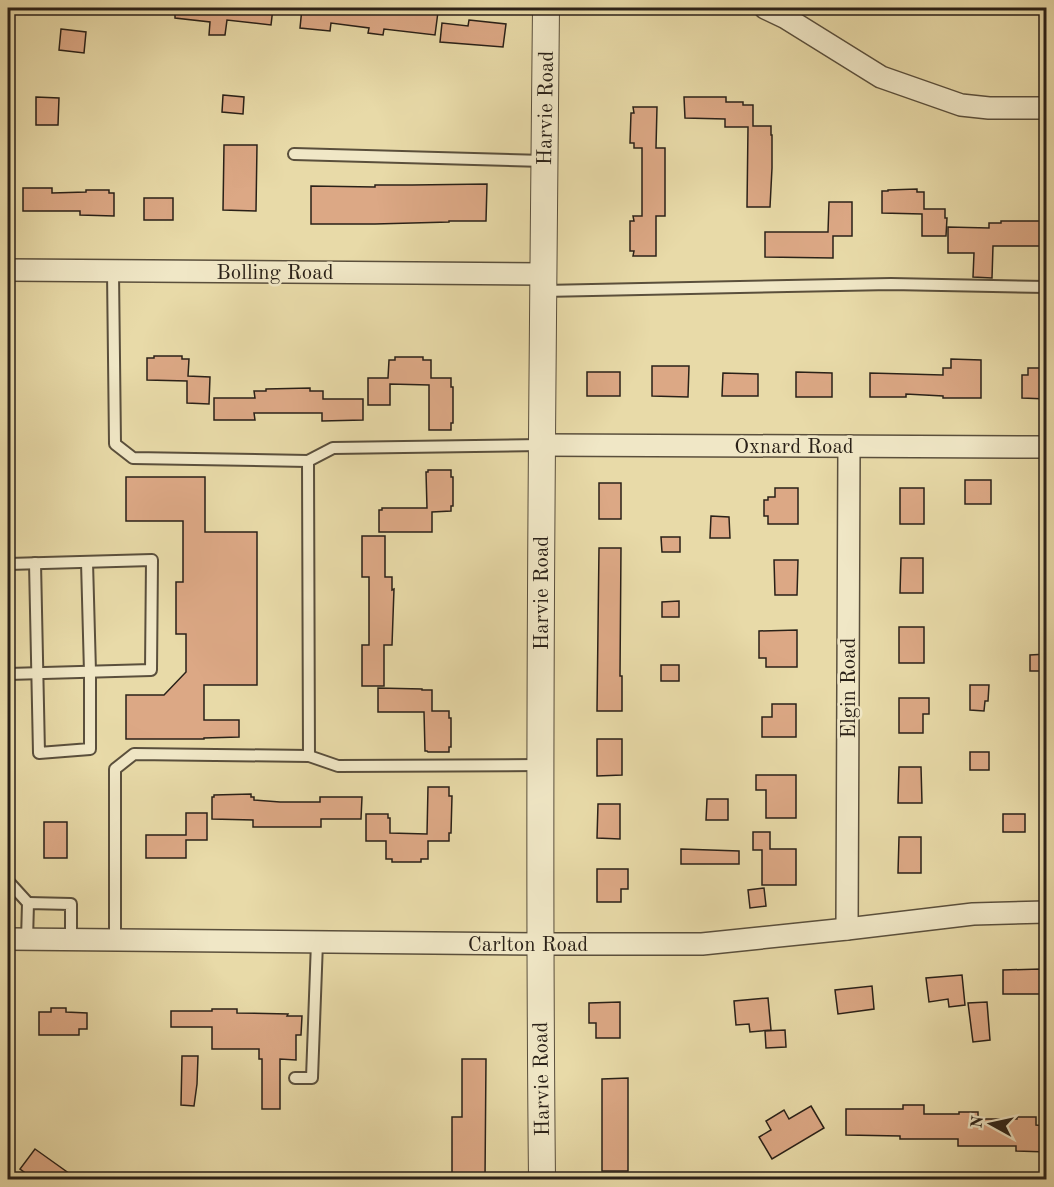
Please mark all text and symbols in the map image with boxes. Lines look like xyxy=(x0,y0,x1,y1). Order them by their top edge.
street label: Harvie Road xyxy=(535,50,558,166)
street label: Bolling Road xyxy=(216,263,334,284)
street label: Oxnard Road xyxy=(734,437,854,458)
street label: Harvie Road xyxy=(532,536,553,650)
street label: Elgin Road xyxy=(839,637,860,739)
street label: Carlton Road xyxy=(468,935,588,956)
street label: Harvie Road xyxy=(531,1021,554,1136)
north arrow xyxy=(961,1094,1021,1154)
text: N xyxy=(969,1114,987,1129)

